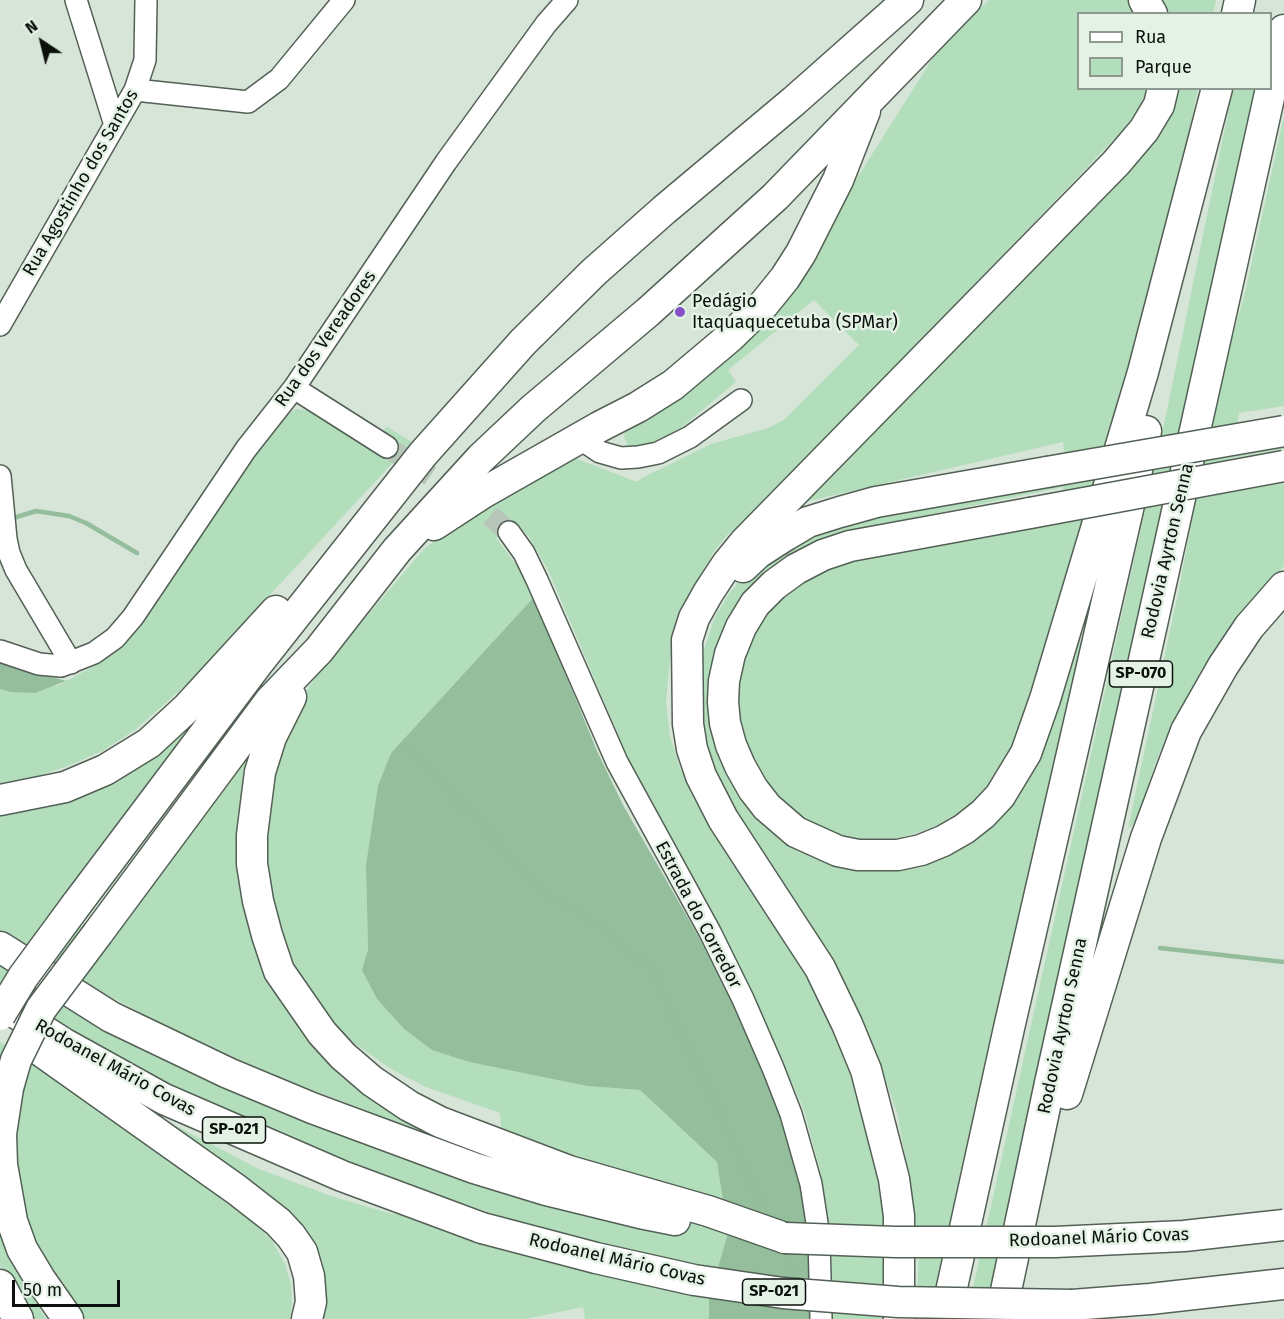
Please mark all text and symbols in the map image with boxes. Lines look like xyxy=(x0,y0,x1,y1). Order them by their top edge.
north arrow xyxy=(12,12,72,72)
legend xyxy=(1077,12,1272,90)
text: N xyxy=(22,16,41,38)
text: Rua xyxy=(1135,26,1166,48)
text: Parque xyxy=(1135,56,1192,78)
street label: Rua Agostinho dos Santos xyxy=(19,86,143,280)
street label: Rua dos Vereadores xyxy=(271,267,381,411)
place label: Pedágio Itaquaquecetuba (SPMar) xyxy=(692,291,898,334)
marker: Pedágio Itaquaquecetuba (SPMar) xyxy=(673,305,687,319)
street label: Rodovia Ayrton Senna xyxy=(1137,461,1199,641)
road number: SP-070 xyxy=(1110,661,1172,687)
street label: Estrada do Corredor xyxy=(650,838,746,992)
street label: Rodovia Ayrton Senna xyxy=(1034,936,1092,1116)
street label: Rodoanel Mário Covas xyxy=(31,1015,199,1121)
road number: SP-021 xyxy=(202,1117,266,1143)
street label: Rodoanel Mário Covas xyxy=(1009,1224,1189,1252)
street label: Rodoanel Mário Covas xyxy=(527,1229,707,1291)
scale bar xyxy=(15,1268,123,1306)
text: 50 m xyxy=(23,1279,62,1301)
road number: SP-021 xyxy=(742,1279,806,1305)

